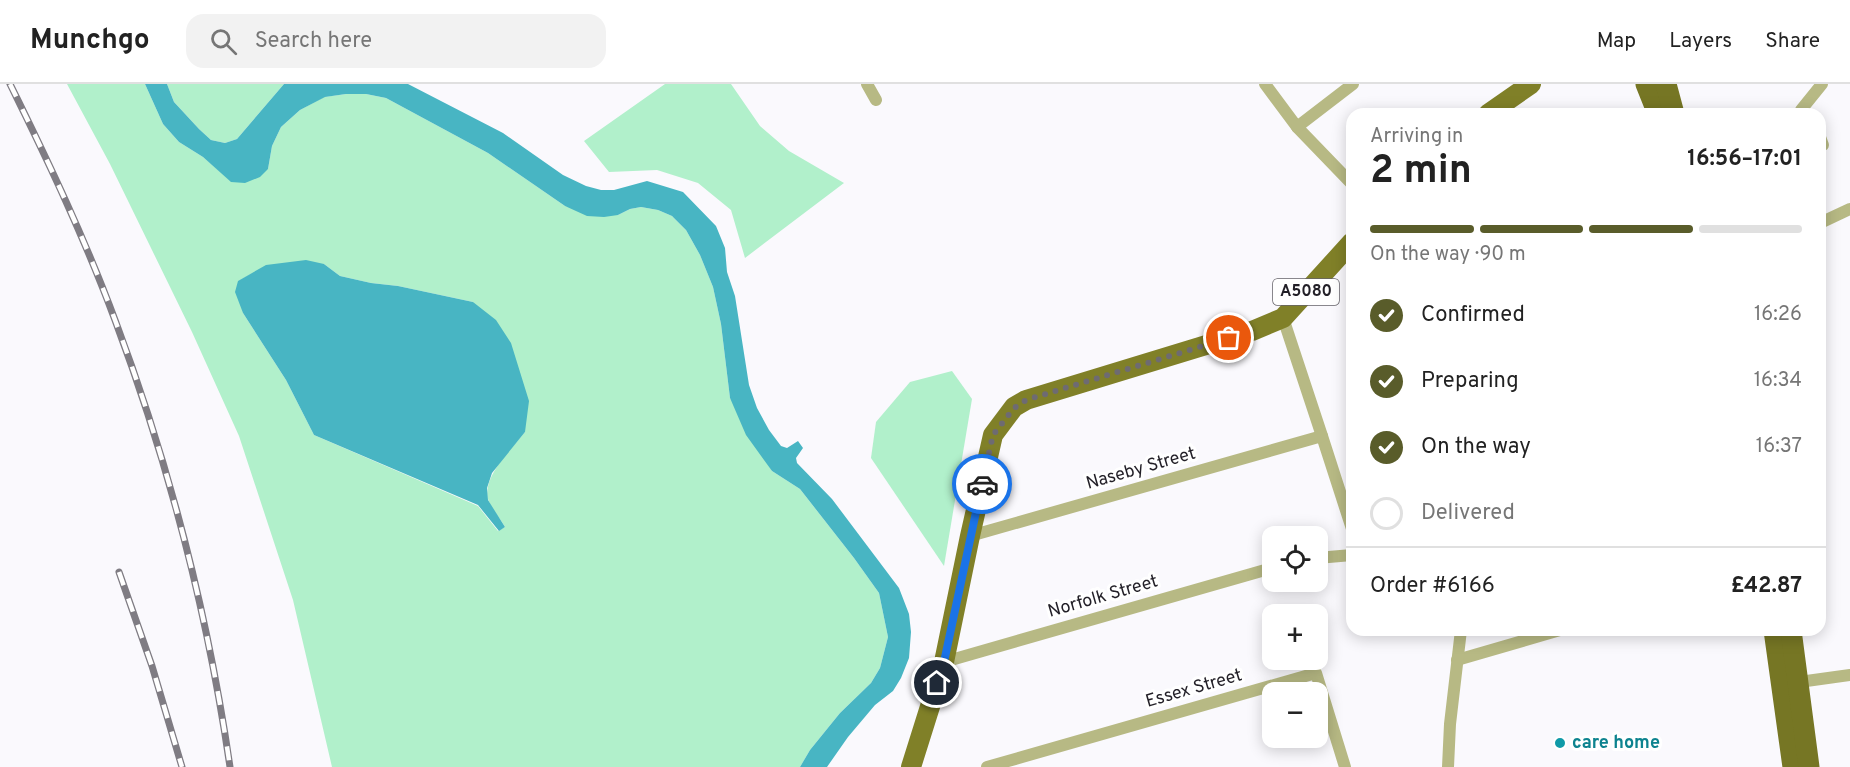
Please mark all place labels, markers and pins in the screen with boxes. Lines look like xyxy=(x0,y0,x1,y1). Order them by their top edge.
pin xyxy=(1203,312,1254,363)
pin xyxy=(911,657,962,708)
place label: care home xyxy=(1572,732,1660,755)
marker: care home xyxy=(1553,736,1567,750)

